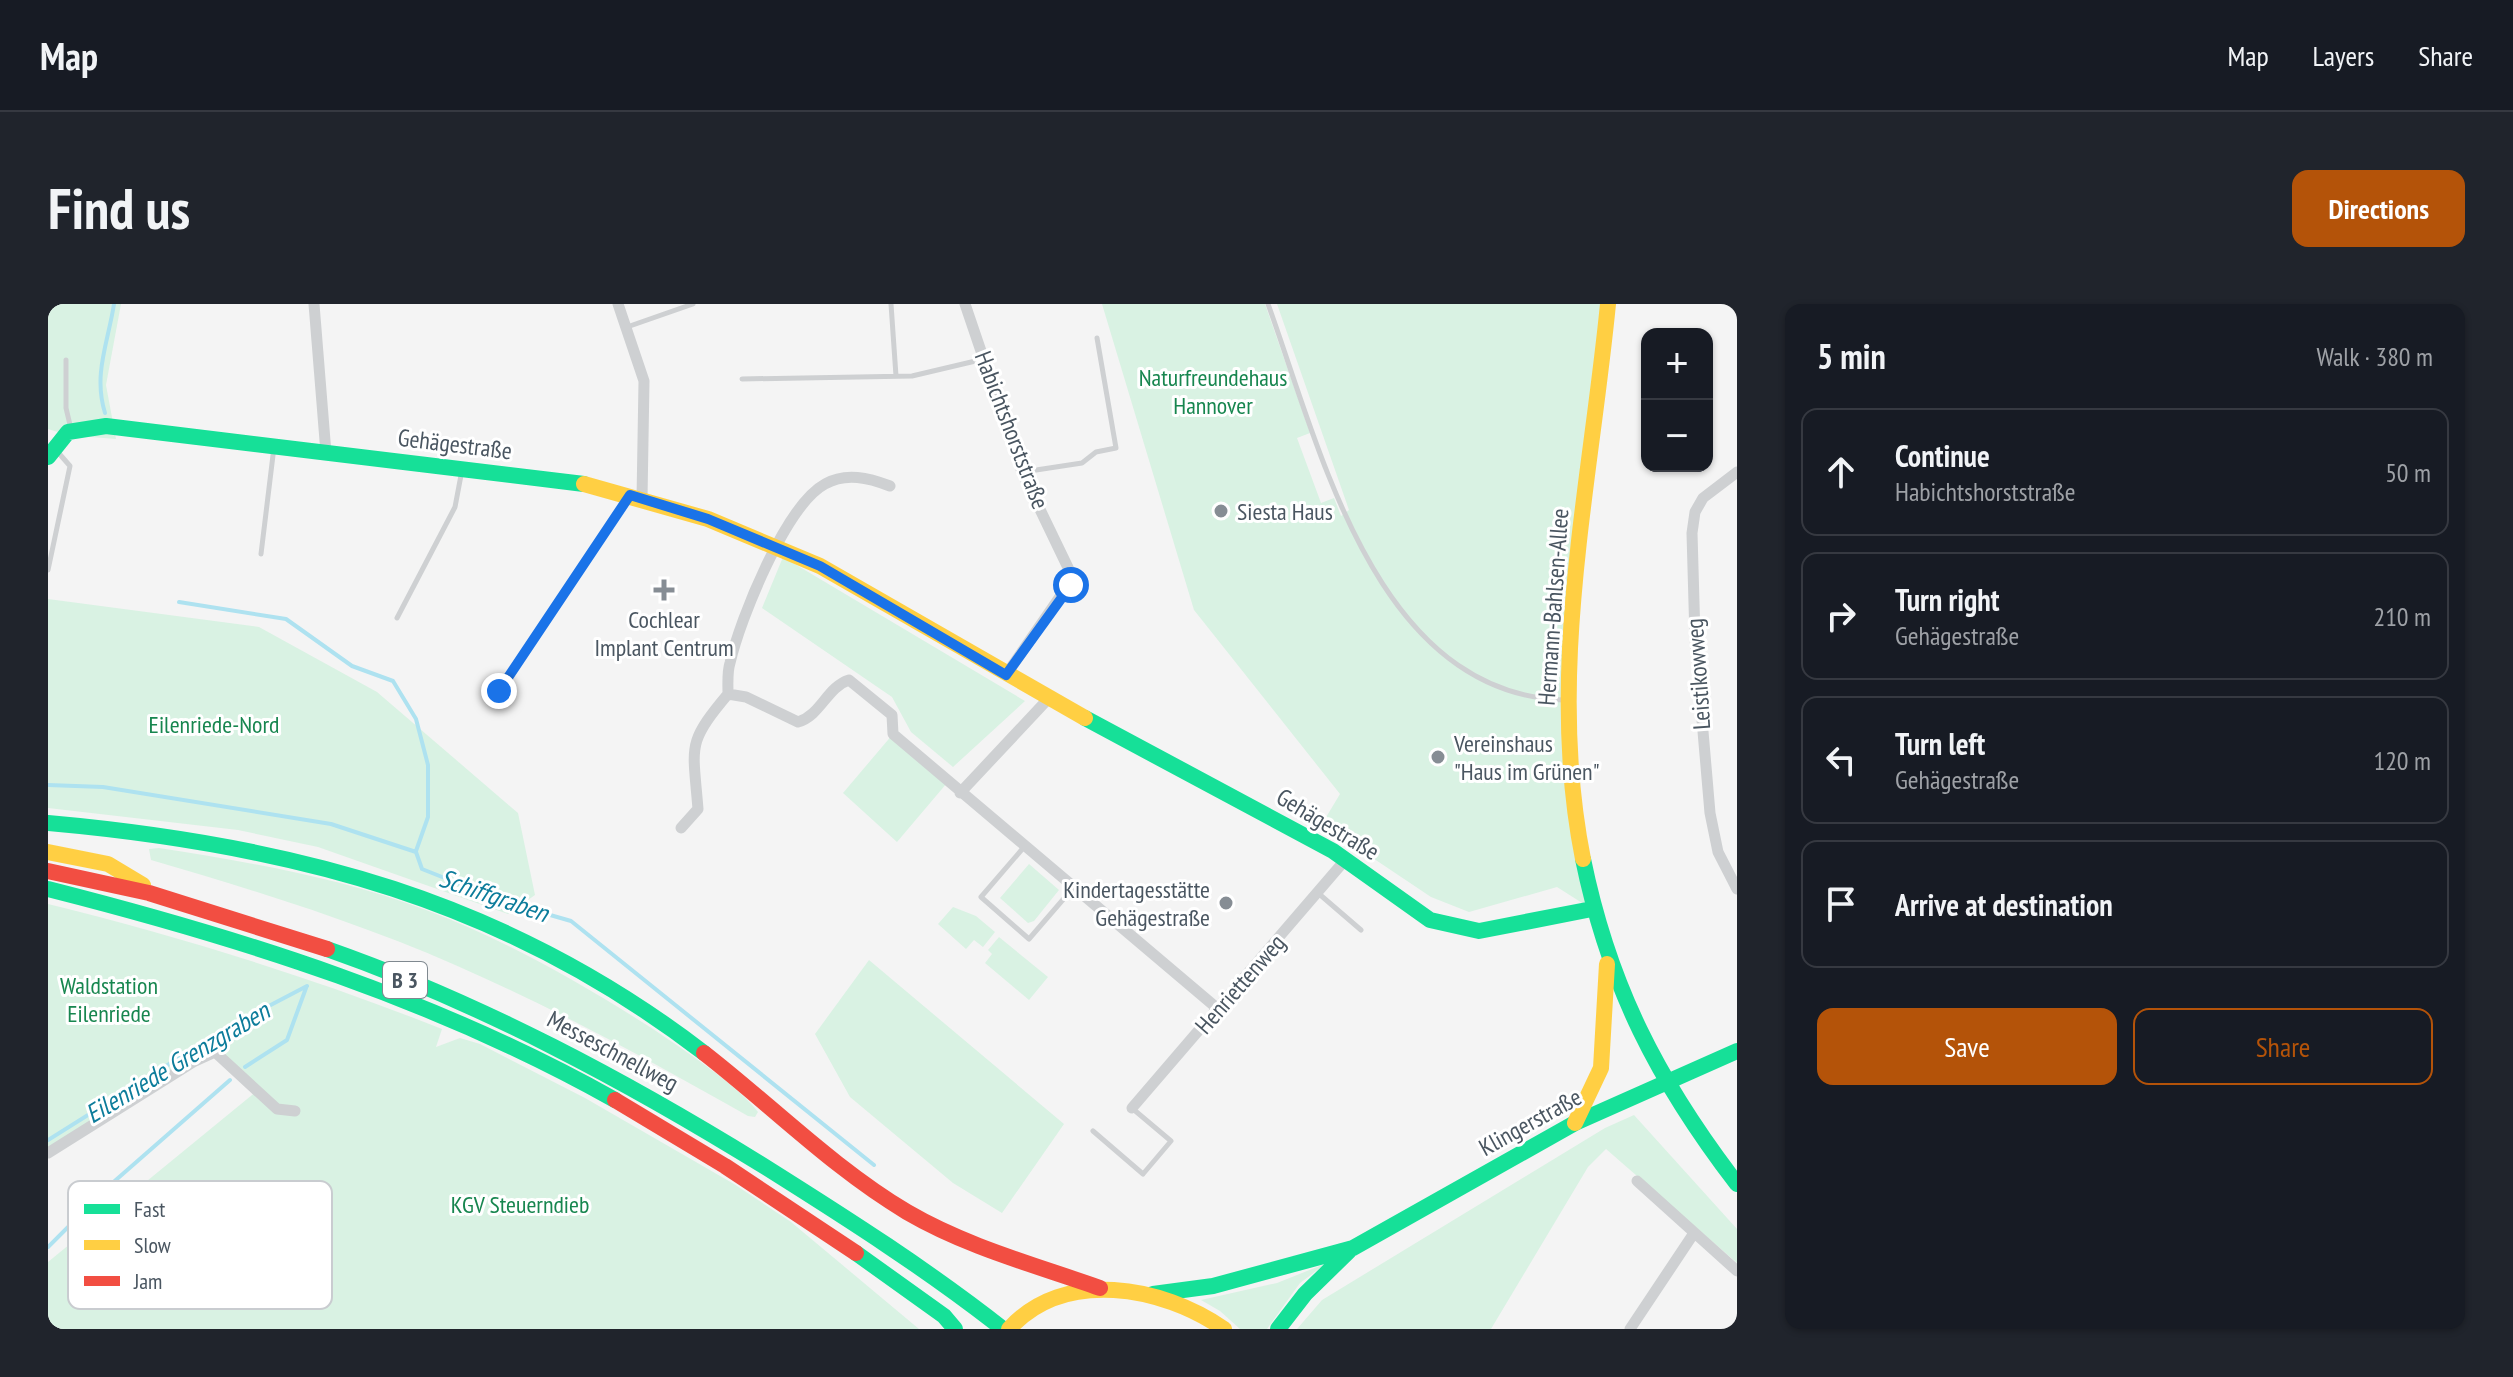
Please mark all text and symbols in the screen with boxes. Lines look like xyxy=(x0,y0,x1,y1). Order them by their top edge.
text: Map xyxy=(40,31,98,80)
text: Map xyxy=(2227,37,2269,74)
text: Layers xyxy=(2313,37,2374,74)
text: Share xyxy=(2418,37,2473,74)
button: Directions xyxy=(2292,170,2465,247)
text: Find us xyxy=(48,172,190,244)
map controls xyxy=(1641,328,1713,472)
button: + xyxy=(1641,328,1713,400)
text: 5 min xyxy=(1817,334,1886,378)
text: Walk · 380 m xyxy=(2316,340,2433,373)
street label: Habichtshorststraße xyxy=(968,347,1056,513)
park label: Naturfreundehaus Hannover xyxy=(1139,362,1287,421)
button: − xyxy=(1641,400,1713,472)
street label: Gehägestraße xyxy=(396,422,514,466)
text: Continue xyxy=(1895,436,1990,475)
icon: ahead xyxy=(1819,450,1863,494)
text: 50 m xyxy=(2385,456,2431,489)
text: Habichtshorststraße xyxy=(1895,475,2076,508)
place label: Siesta Haus xyxy=(1237,496,1333,527)
marker: Siesta Haus xyxy=(1212,502,1230,520)
street label: Hermann-Bahlsen-Allee xyxy=(1531,508,1575,706)
route start xyxy=(1053,567,1089,603)
marker: Cochlear Implant Centrum xyxy=(653,579,675,601)
text: Turn right xyxy=(1895,580,1999,619)
icon: right xyxy=(1819,594,1863,638)
text: 210 m xyxy=(2373,600,2431,633)
place label: Cochlear Implant Centrum xyxy=(594,604,734,663)
street label: Leistikowweg xyxy=(1679,617,1717,731)
text: Gehägestraße xyxy=(1895,619,2019,652)
route end xyxy=(481,673,517,709)
park label: Eilenriede-Nord xyxy=(149,709,279,740)
text: Turn left xyxy=(1895,724,1985,763)
place label: Vereinshaus "Haus im Grünen" xyxy=(1453,728,1600,787)
icon: left xyxy=(1819,738,1863,782)
text: 120 m xyxy=(2373,744,2431,777)
marker: Vereinshaus "Haus im Grünen" xyxy=(1429,748,1447,766)
text: Gehägestraße xyxy=(1895,763,2019,796)
street label: Gehägestraße xyxy=(1271,781,1385,867)
water label: Schiffgraben xyxy=(435,861,554,929)
place label: Kindertagesstätte Gehägestraße xyxy=(1063,874,1210,933)
icon: arrive xyxy=(1819,882,1863,926)
text: Arrive at destination xyxy=(1895,885,2113,924)
marker: Kindertagesstätte Gehägestraße xyxy=(1217,894,1235,912)
street label: Henriettenweg xyxy=(1188,928,1292,1040)
road number: B 3 xyxy=(383,962,427,998)
park label: Waldstation Eilenriede xyxy=(60,970,158,1029)
water label: Eilenriede Grenzgraben xyxy=(79,993,277,1130)
street label: Messeschnellweg xyxy=(542,1003,684,1099)
button: Save xyxy=(1817,1008,2117,1085)
button: Share xyxy=(2133,1008,2433,1085)
street label: Klingerstraße xyxy=(1473,1081,1587,1163)
legend xyxy=(68,1181,332,1309)
park label: KGV Steuerndieb xyxy=(451,1189,589,1220)
text: Fast xyxy=(134,1195,165,1223)
text: Slow xyxy=(134,1231,171,1259)
text: Jam xyxy=(133,1267,162,1295)

